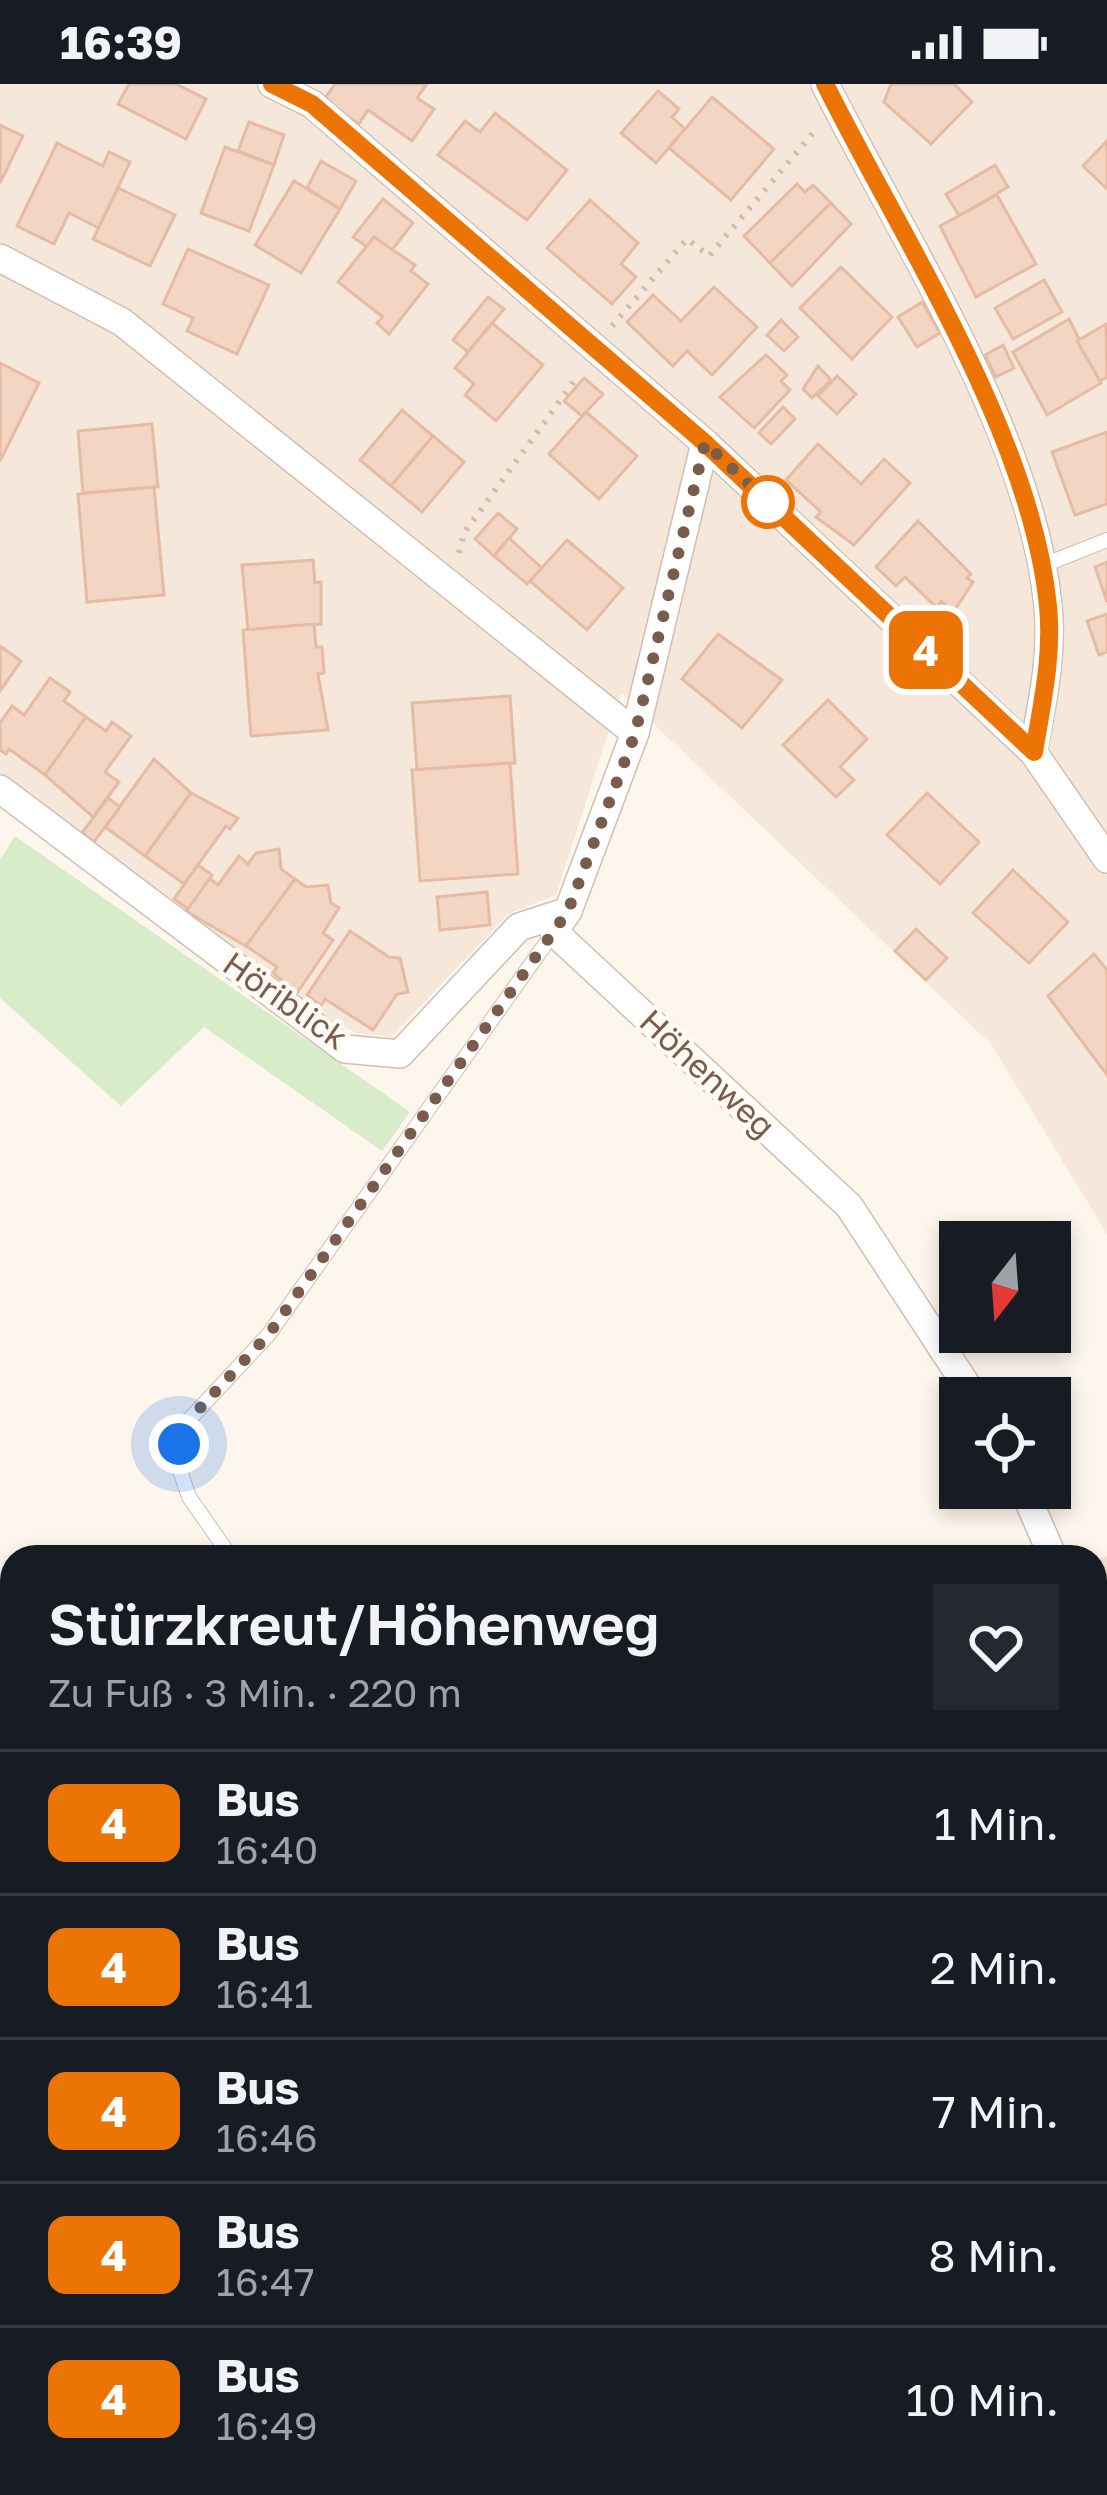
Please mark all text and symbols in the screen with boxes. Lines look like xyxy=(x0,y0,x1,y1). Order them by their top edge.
text: 16:39 xyxy=(60,15,182,69)
unlabelled marker xyxy=(743,477,793,527)
line badge: 4 xyxy=(887,611,965,689)
text: 4 xyxy=(913,625,939,675)
street label: Höriblick xyxy=(216,943,356,1057)
street label: Höhenweg xyxy=(632,1001,784,1145)
north arrow xyxy=(939,1221,1071,1353)
map controls xyxy=(939,1221,1071,1509)
button: locate xyxy=(939,1377,1071,1509)
your location xyxy=(149,1414,209,1474)
button: heart xyxy=(933,1584,1059,1710)
text: Stürzkreut/Höhenweg xyxy=(48,1589,660,1658)
text: Zu Fuß · 3 Min. · 220 m xyxy=(48,1669,462,1716)
text: Bus xyxy=(216,1772,300,1826)
text: 1 Min. xyxy=(934,1796,1059,1850)
text: 4 xyxy=(101,1798,127,1848)
text: 16:40 xyxy=(216,1826,318,1873)
text: Bus xyxy=(216,1916,300,1970)
text: 2 Min. xyxy=(930,1940,1059,1994)
text: 4 xyxy=(101,1942,127,1992)
text: 16:41 xyxy=(216,1970,313,2017)
text: Bus xyxy=(216,2060,300,2114)
text: 7 Min. xyxy=(932,2084,1059,2138)
text: 4 xyxy=(101,2086,127,2136)
text: 16:46 xyxy=(216,2114,318,2161)
text: Bus xyxy=(216,2204,300,2258)
text: 8 Min. xyxy=(928,2228,1059,2282)
text: 4 xyxy=(101,2230,127,2280)
text: 16:47 xyxy=(216,2258,315,2305)
text: Bus xyxy=(216,2348,300,2402)
text: 10 Min. xyxy=(906,2372,1059,2426)
text: 4 xyxy=(101,2374,127,2424)
text: 16:49 xyxy=(216,2402,318,2449)

